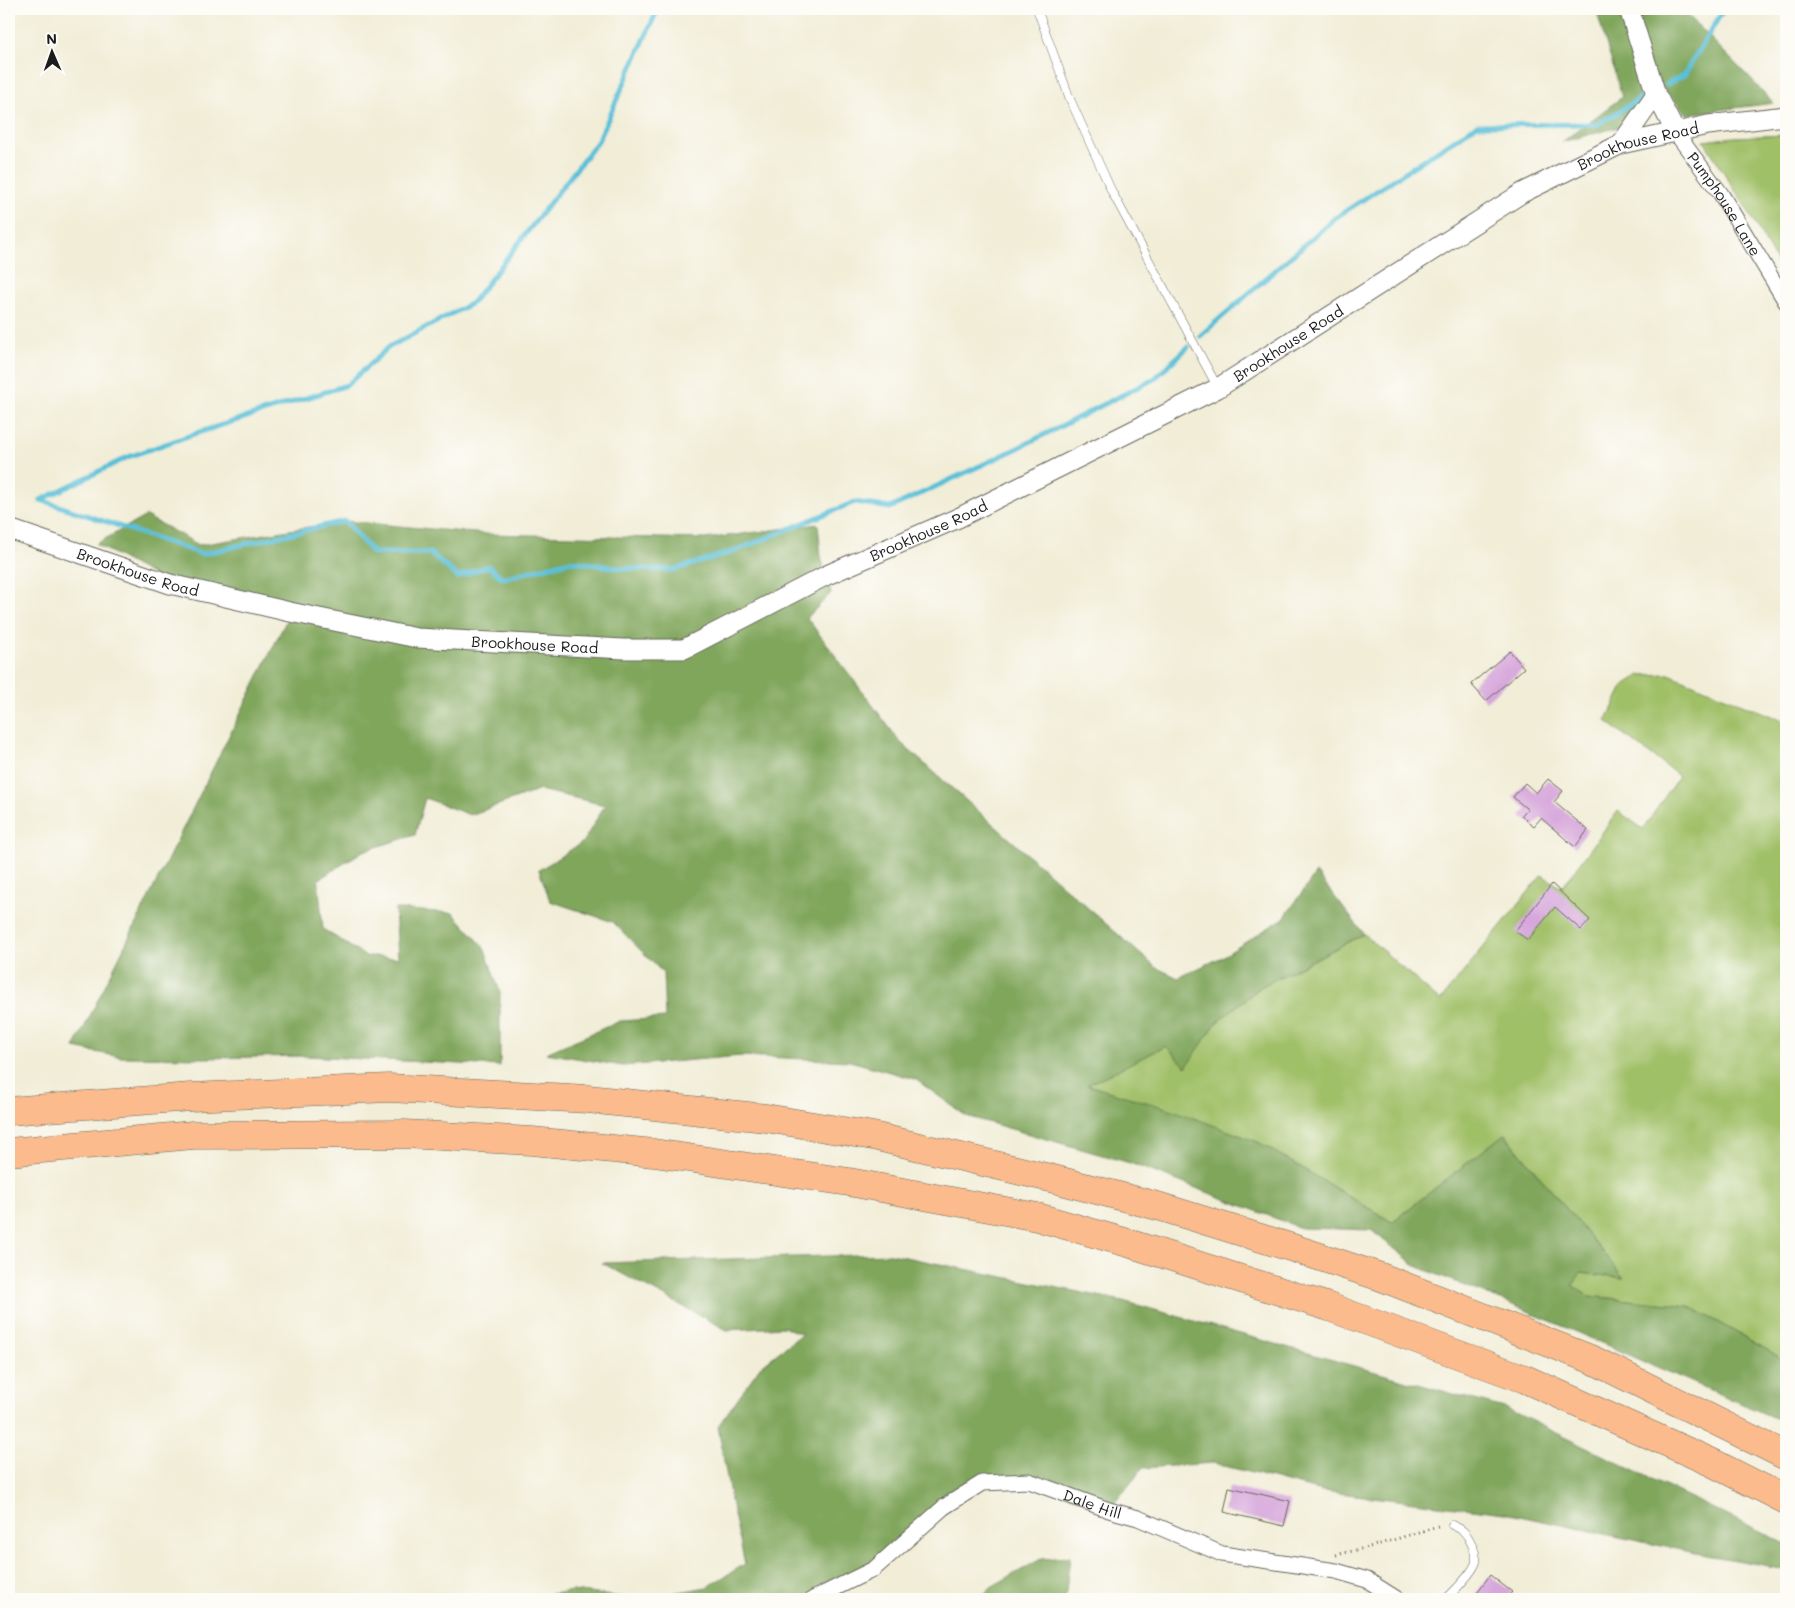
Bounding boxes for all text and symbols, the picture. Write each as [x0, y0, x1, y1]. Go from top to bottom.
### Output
north arrow [28, 28, 78, 78]
text: N [46, 29, 57, 48]
street label: Brookhouse Road [1574, 117, 1700, 174]
street label: Pumphouse Lane [1683, 148, 1766, 260]
street label: Brookhouse Road [1229, 300, 1347, 386]
street label: Brookhouse Road [866, 495, 991, 565]
street label: Brookhouse Road [74, 543, 201, 600]
street label: Brookhouse Road [471, 631, 599, 658]
street label: Dale Hill [1061, 1484, 1124, 1523]

